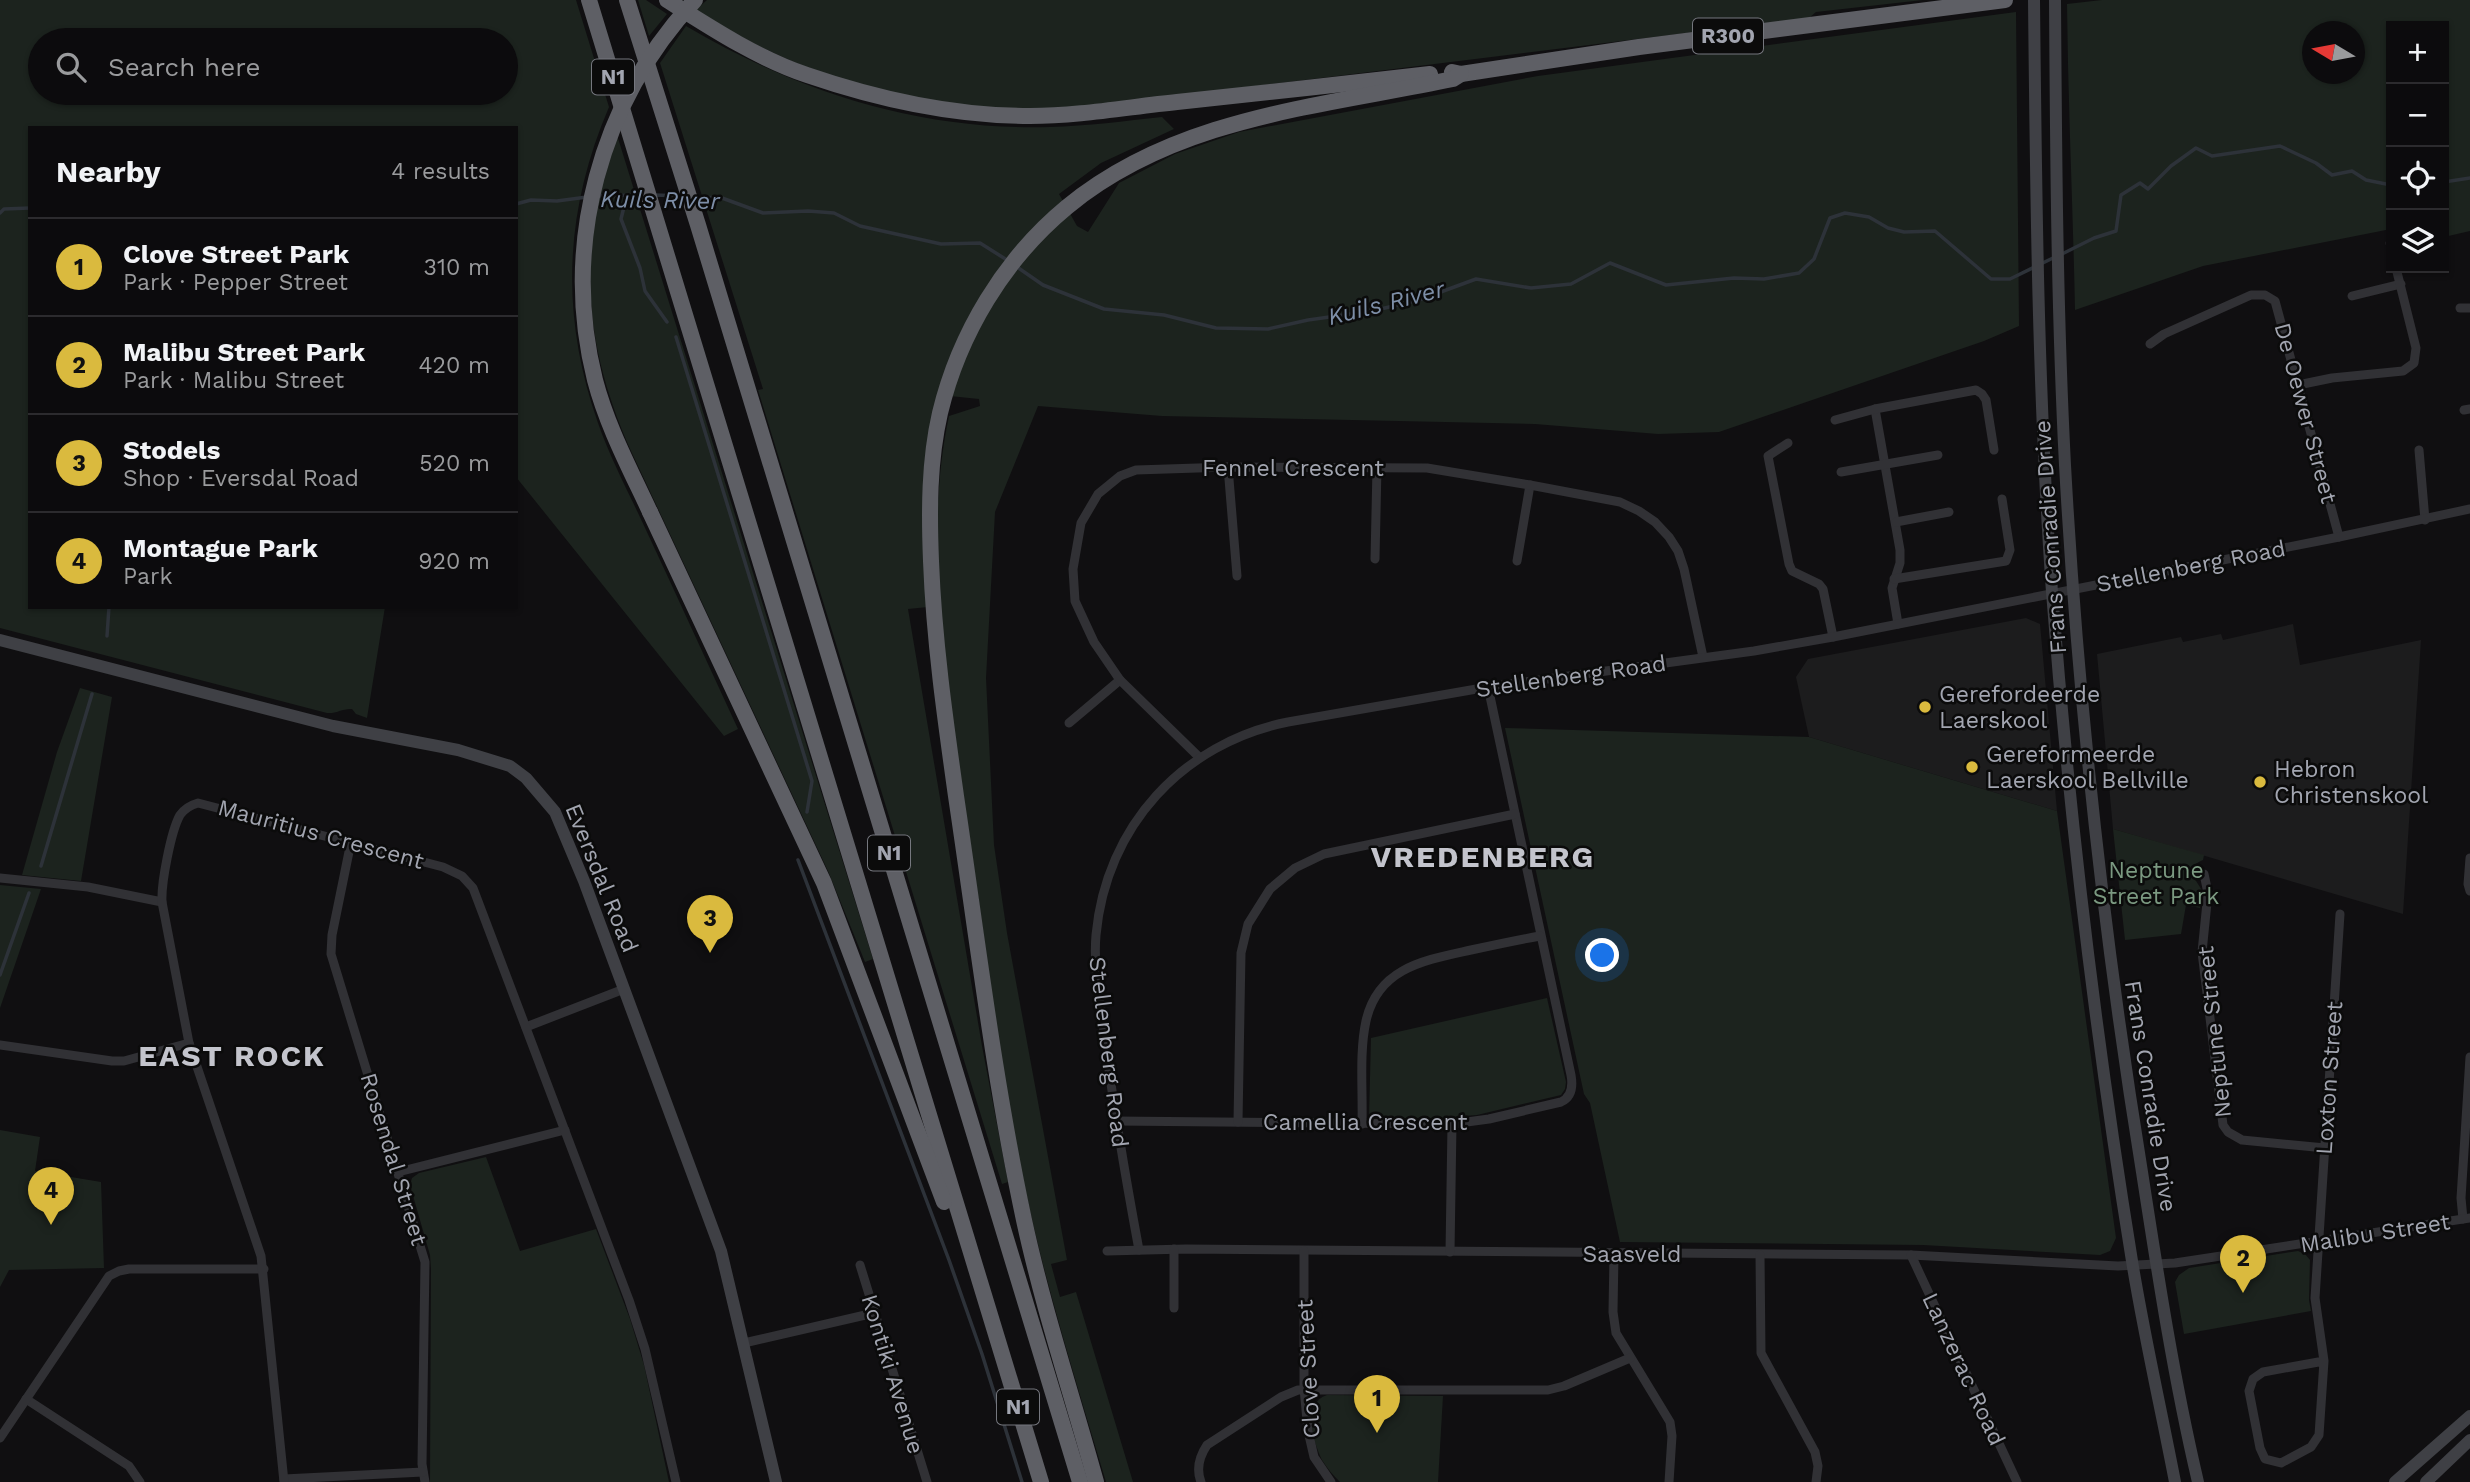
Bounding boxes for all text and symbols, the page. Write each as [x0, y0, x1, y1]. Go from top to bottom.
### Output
road number: R300 [1693, 19, 1763, 54]
north arrow [2302, 21, 2365, 84]
map controls [2386, 21, 2449, 273]
button: + [2386, 21, 2449, 84]
search box [28, 28, 518, 105]
icon: search [52, 48, 90, 86]
text: Search here [108, 52, 260, 82]
road number: N1 [592, 60, 634, 94]
button: − [2386, 84, 2449, 147]
button: locate [2386, 147, 2449, 210]
text: Nearby [56, 154, 161, 189]
text: 4 results [391, 158, 490, 185]
water label: Kuils River [600, 185, 722, 215]
button: layers [2386, 210, 2449, 273]
text: Clove Street Park [123, 239, 349, 269]
text: 1 [74, 254, 84, 281]
text: 310 m [424, 254, 490, 281]
text: Park · Pepper Street [123, 269, 348, 296]
water label: Kuils River [1325, 275, 1449, 331]
street label: De Oewer Street [2268, 320, 2343, 507]
text: Malibu Street Park [123, 337, 365, 367]
text: 2 [72, 352, 86, 379]
text: 420 m [418, 352, 490, 379]
text: Park · Malibu Street [123, 367, 344, 394]
street label: Frans Conradie Drive [2029, 419, 2072, 655]
text: Stodels [123, 435, 220, 465]
text: 3 [72, 450, 86, 477]
text: 520 m [419, 450, 490, 477]
street label: Fennel Crescent [1202, 455, 1384, 482]
text: Shop · Eversdal Road [123, 465, 359, 492]
text: Montague Park [123, 533, 318, 563]
street label: Stellenberg Road [2094, 535, 2288, 598]
text: 4 [72, 548, 86, 575]
text: 920 m [418, 548, 490, 575]
text: Park [123, 563, 172, 590]
street label: Stellenberg Road [1474, 650, 1668, 703]
place label: Gerefordeerde Laerskool [1939, 681, 2100, 734]
marker: Gerefordeerde Laerskool [1917, 699, 1933, 715]
place label: Gereformeerde Laerskool Bellville [1986, 741, 2189, 794]
place label: Hebron Christenskool [2274, 756, 2428, 809]
marker: Gereformeerde Laerskool Bellville [1964, 759, 1980, 775]
marker: Hebron Christenskool [2252, 774, 2268, 790]
street label: Mauritius Crescent [215, 794, 427, 875]
street label: Eversdal Road [559, 800, 644, 956]
road number: N1 [868, 836, 910, 870]
district label: VREDENBERG [1371, 839, 1595, 874]
park label: Neptune Street Park [2093, 857, 2219, 910]
pin: 3 [687, 895, 733, 953]
your location [1585, 938, 1619, 972]
street label: Neptune Street [2192, 944, 2237, 1119]
street label: Stellenberg Road [1083, 955, 1134, 1149]
street label: Frans Conradie Drive [2119, 978, 2182, 1214]
street label: Loxton Street [2311, 1000, 2348, 1156]
district label: EAST ROCK [138, 1038, 326, 1073]
street label: Rosendal Street [354, 1070, 433, 1249]
street label: Camellia Crescent [1263, 1109, 1468, 1136]
pin: 4 [28, 1167, 74, 1225]
street label: Malibu Street [2298, 1208, 2452, 1259]
pin: 2 [2220, 1235, 2266, 1293]
street label: Saasveld [1582, 1241, 1682, 1268]
street label: Lanzerac Road [1916, 1289, 2011, 1450]
street label: Kontiki Avenue [855, 1291, 930, 1457]
street label: Clove Street [1291, 1299, 1326, 1439]
pin: 1 [1354, 1375, 1400, 1433]
road number: N1 [997, 1390, 1039, 1424]

